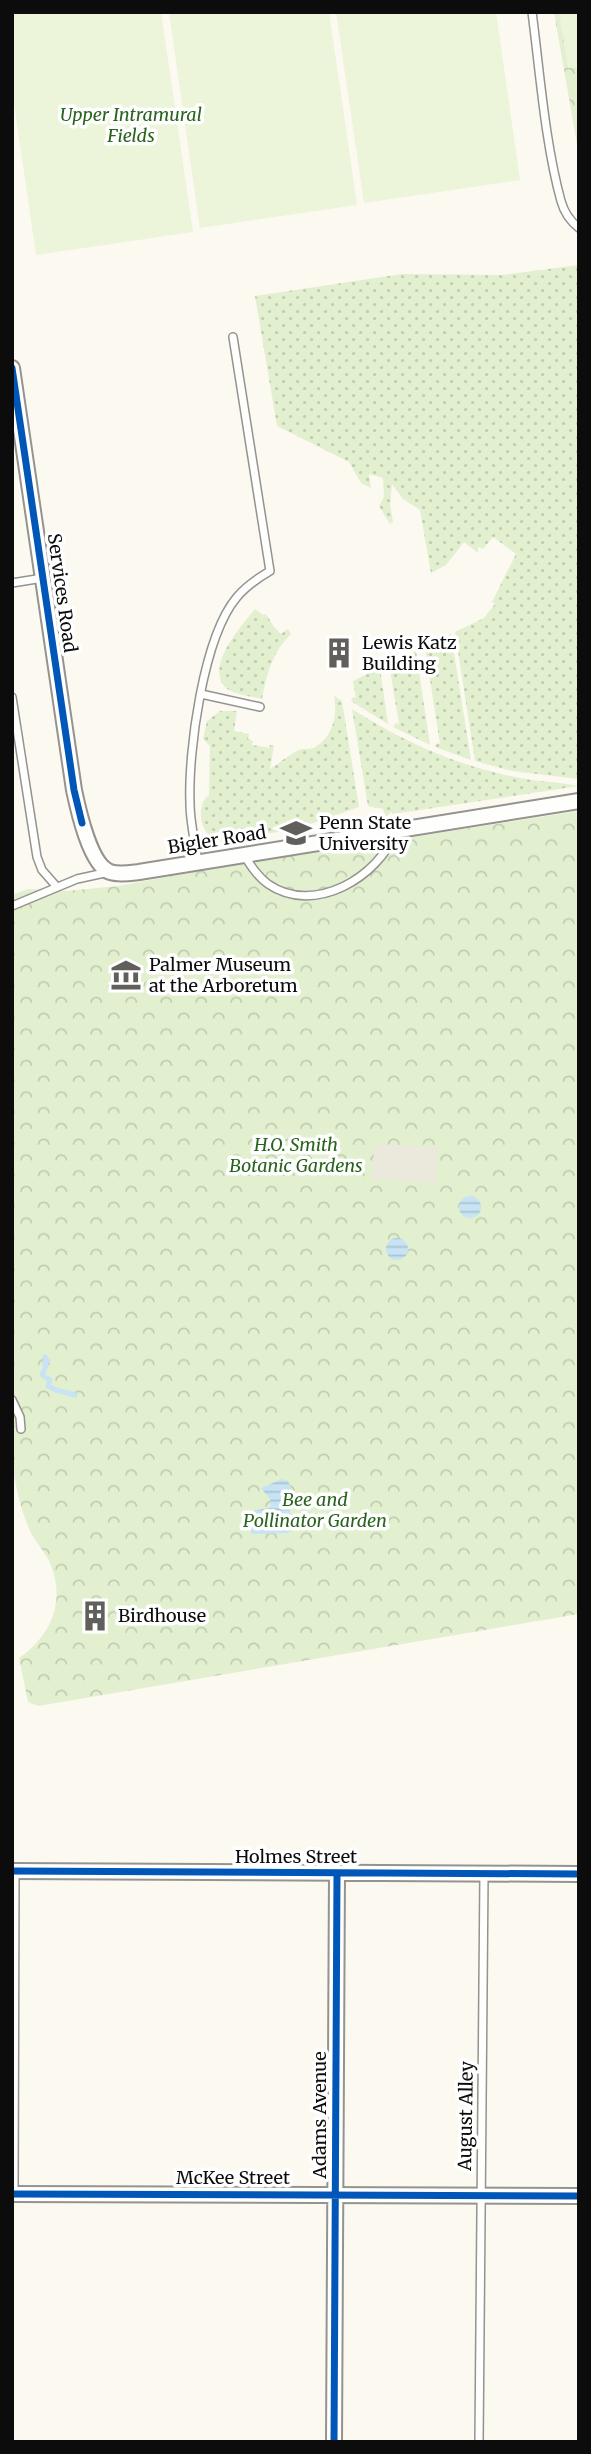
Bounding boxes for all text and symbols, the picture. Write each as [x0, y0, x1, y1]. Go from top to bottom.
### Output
park label: Upper Intramural Fields [60, 103, 202, 147]
street label: Services Road [43, 532, 82, 654]
place label: Lewis Katz Building [362, 631, 457, 675]
building icon: Lewis Katz Building [322, 636, 356, 670]
place label: Penn State University [319, 811, 411, 855]
school or university icon: Penn State University [279, 816, 313, 850]
street label: Bigler Road [166, 820, 268, 859]
place label: Palmer Museum at the Arboretum [149, 953, 298, 997]
museum icon: Palmer Museum at the Arboretum [109, 958, 143, 992]
park label: H.O. Smith Botanic Gardens [229, 1133, 363, 1177]
park label: Bee and Pollinator Garden [243, 1488, 387, 1532]
building icon: Birdhouse [78, 1599, 112, 1633]
place label: Birdhouse [118, 1604, 206, 1627]
street label: Holmes Street [235, 1845, 357, 1868]
street label: Adams Avenue [308, 2051, 331, 2180]
street label: August Alley [453, 2060, 478, 2172]
street label: McKee Street [176, 2166, 290, 2189]

